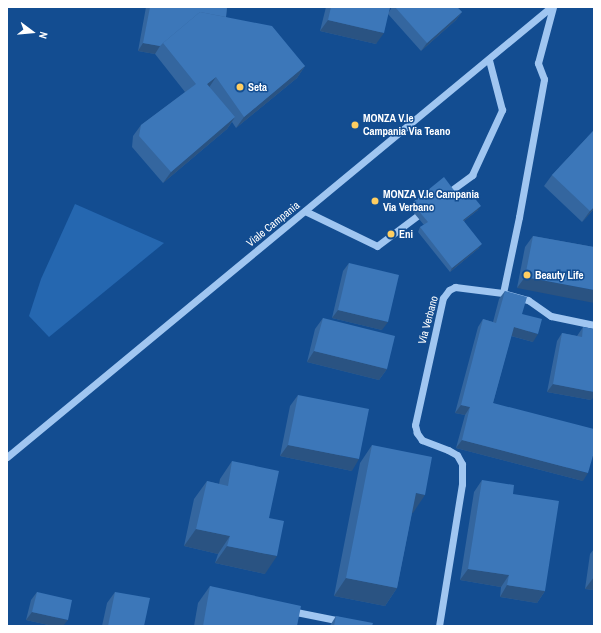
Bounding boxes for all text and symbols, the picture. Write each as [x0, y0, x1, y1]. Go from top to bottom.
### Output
north arrow [12, 12, 52, 52]
text: N [36, 30, 51, 40]
place label: Seta [248, 80, 267, 94]
marker: Seta [235, 82, 245, 92]
place label: MONZA V.le Campania Via Teano [363, 112, 450, 138]
marker: MONZA V.le Campania Via Teano [350, 120, 360, 130]
place label: MONZA V.le Campania Via Verbano [383, 188, 479, 214]
marker: MONZA V.le Campania Via Verbano [370, 196, 380, 206]
street label: Viale Campania [244, 199, 302, 249]
place label: Eni [399, 227, 413, 241]
marker: Eni [386, 229, 396, 239]
place label: Beauty Life [535, 268, 584, 282]
marker: Beauty Life [522, 270, 532, 280]
street label: Via Verbano [415, 294, 441, 346]

